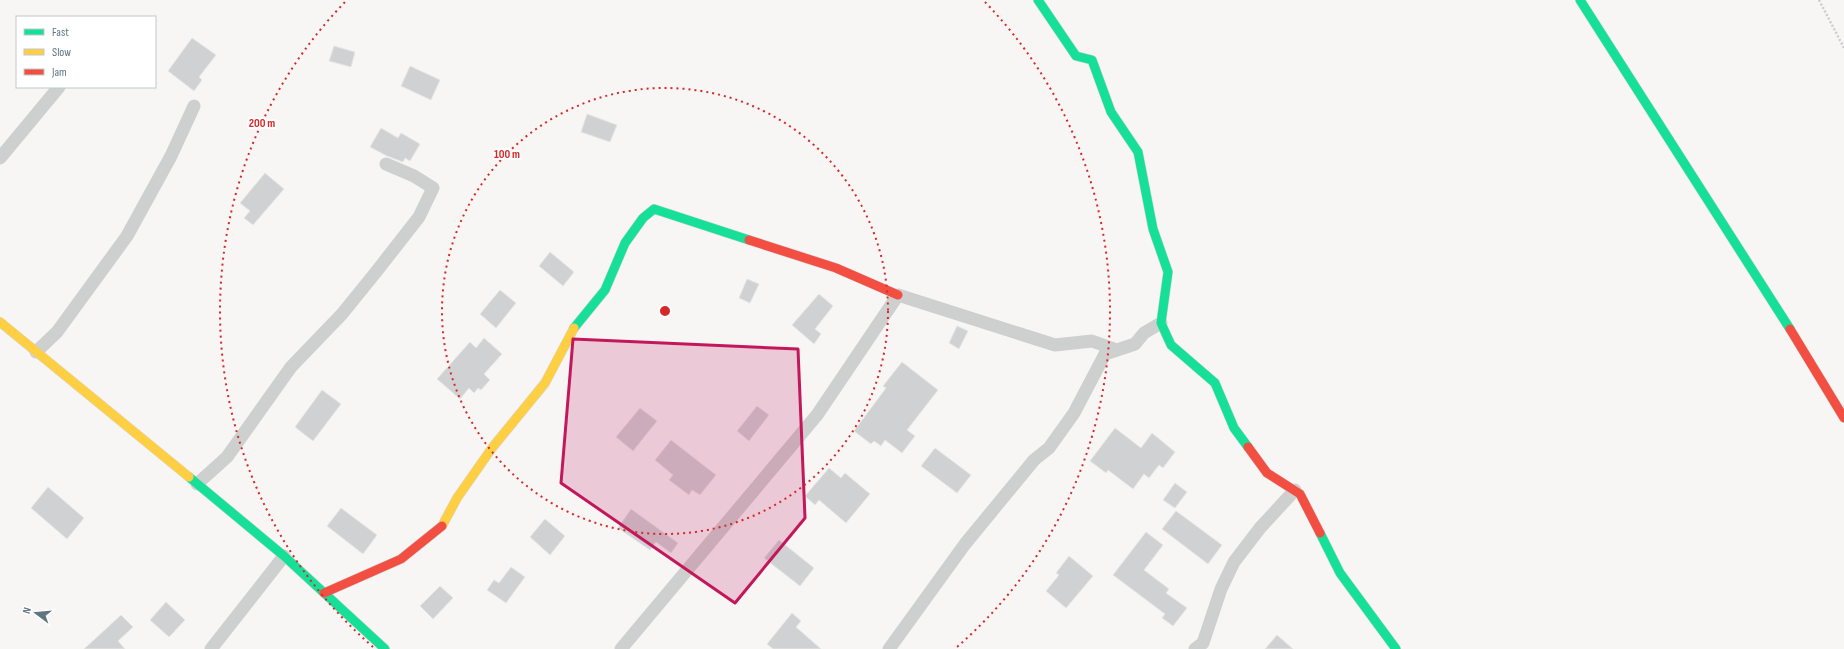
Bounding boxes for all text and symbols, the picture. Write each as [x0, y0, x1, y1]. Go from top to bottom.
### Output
legend [16, 16, 156, 88]
text: Fast [52, 25, 69, 40]
text: Slow [52, 45, 71, 60]
text: Jam [51, 65, 67, 80]
text: 200 m [249, 116, 275, 131]
text: 100 m [494, 147, 520, 162]
centre of rings [658, 304, 672, 318]
north arrow [16, 593, 56, 633]
text: N [20, 606, 34, 615]

